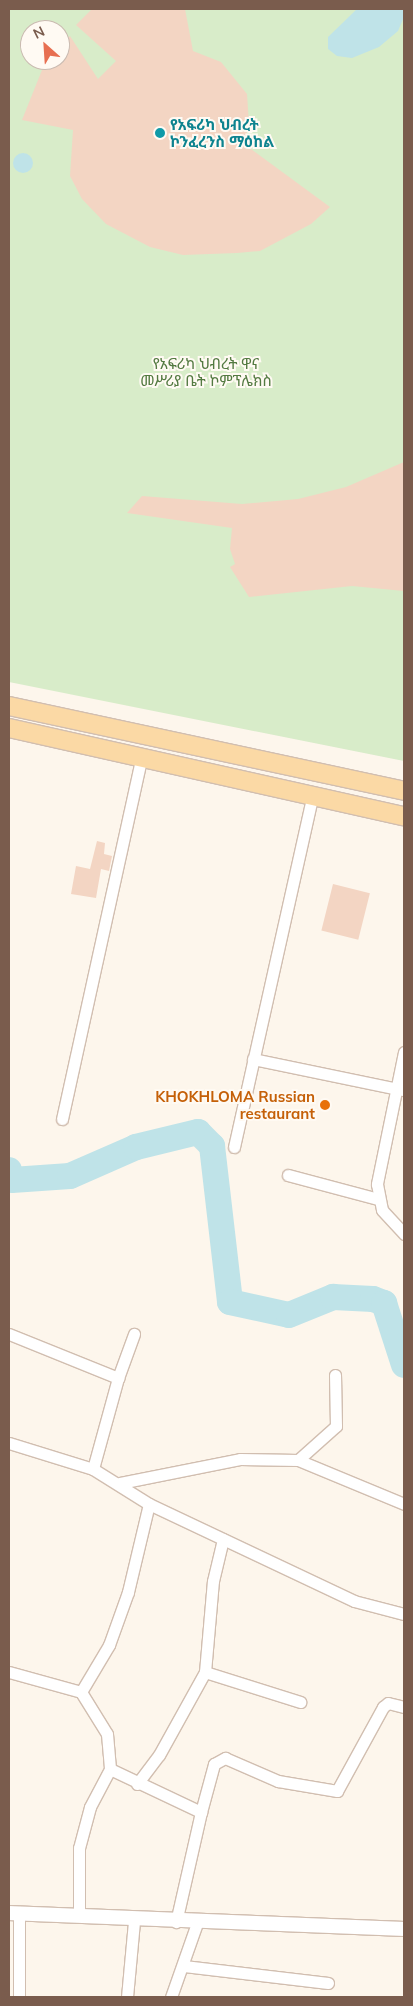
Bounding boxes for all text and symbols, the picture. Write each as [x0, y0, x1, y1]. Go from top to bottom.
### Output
north arrow [20, 20, 70, 70]
text: N [30, 22, 48, 43]
place label: የአፍሪካ ህብረት ኮንፈረንስ ማዕከል [170, 115, 274, 150]
marker: የአፍሪካ ህብረት ኮንፈረንስ ማዕከል [154, 127, 166, 139]
park label: የአፍሪካ ህብረት ዋና መሥሪያ ቤት ኮምፕሌክስ [140, 354, 272, 389]
place label: KHOKHLOMA Russian restaurant [155, 1087, 315, 1122]
marker: KHOKHLOMA Russian restaurant [319, 1099, 331, 1111]

